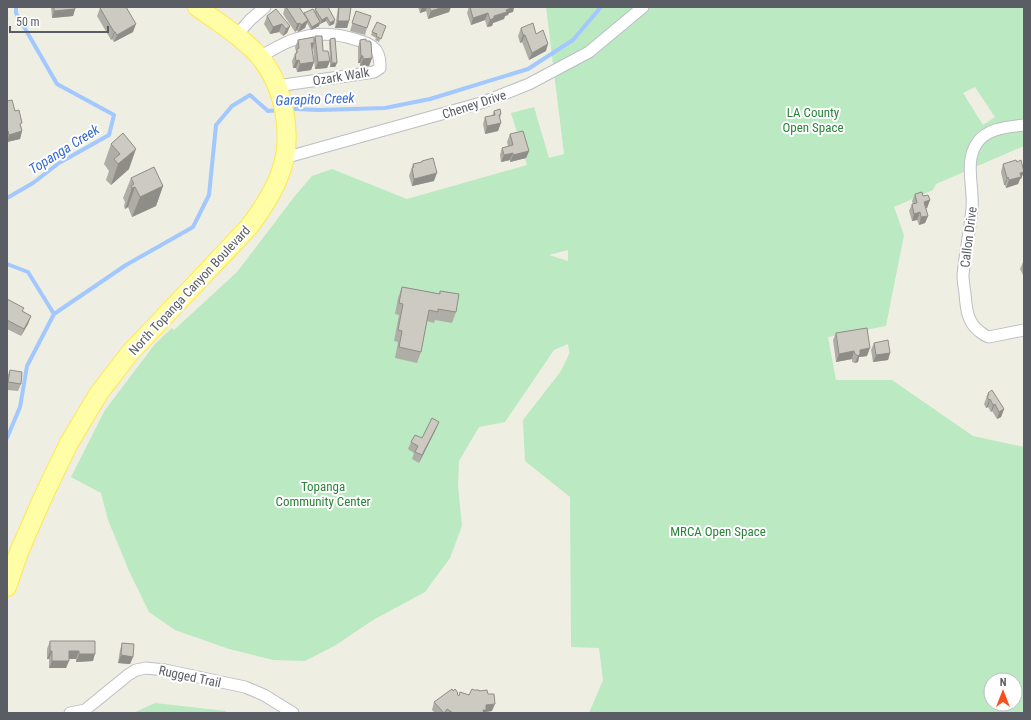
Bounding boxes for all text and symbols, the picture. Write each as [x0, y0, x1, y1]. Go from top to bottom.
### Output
scale bar [10, 8, 108, 34]
text: 50 m [16, 15, 40, 29]
street label: Ozark Walk [312, 65, 371, 88]
street label: Cheney Drive [440, 87, 508, 122]
water label: Garapito Creek [275, 90, 356, 108]
park label: LA County Open Space [782, 105, 844, 135]
water label: Topanga Creek [26, 121, 103, 177]
street label: Callon Drive [957, 206, 980, 268]
street label: North Topanga Canyon Boulevard [126, 223, 253, 358]
park label: Topanga Community Center [276, 479, 371, 509]
park label: MRCA Open Space [670, 524, 766, 539]
street label: Rugged Trail [157, 663, 223, 690]
north arrow [983, 672, 1023, 712]
text: N [1000, 676, 1007, 689]

